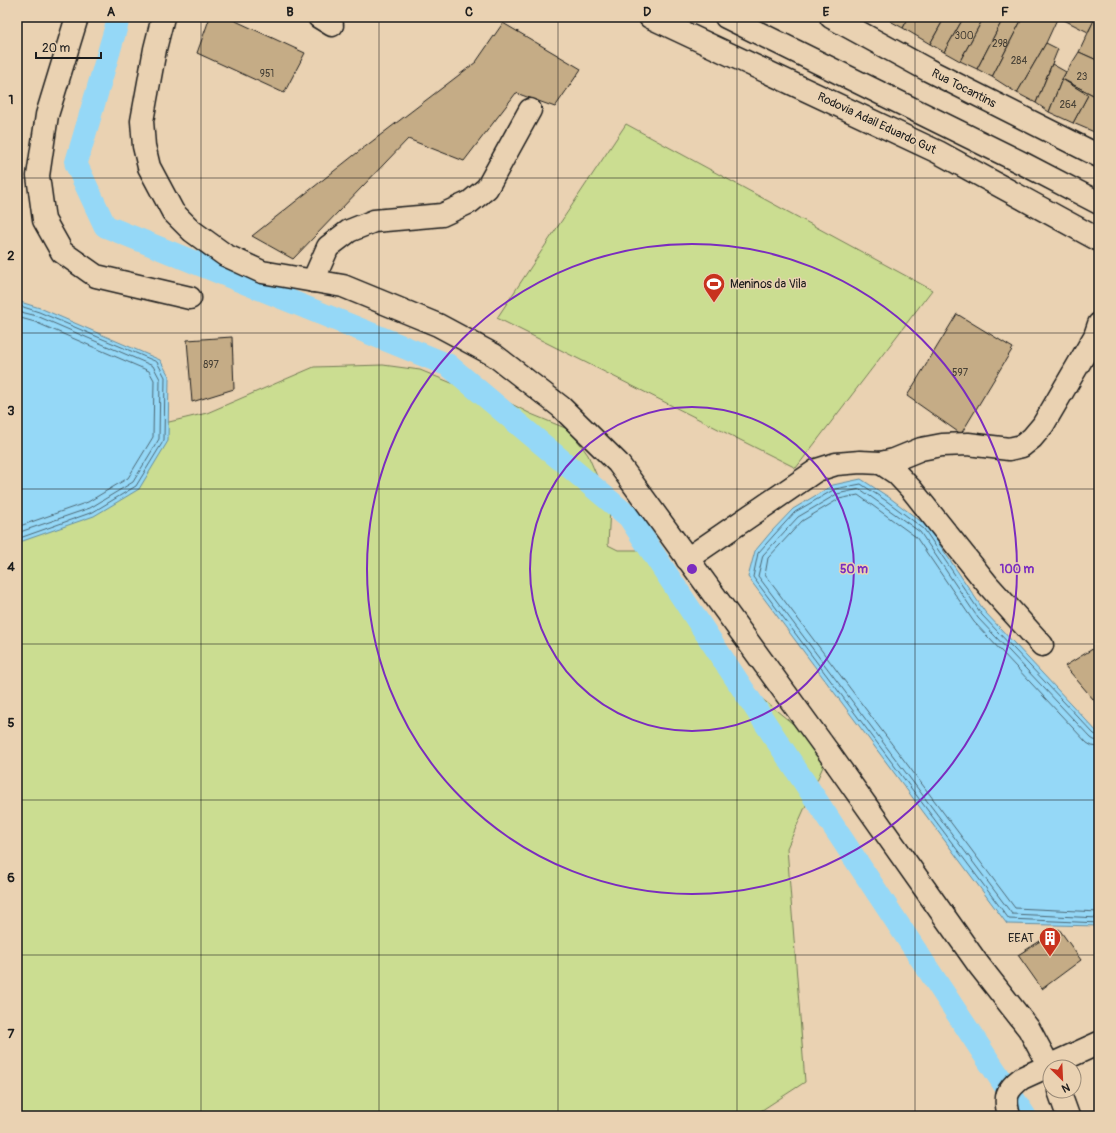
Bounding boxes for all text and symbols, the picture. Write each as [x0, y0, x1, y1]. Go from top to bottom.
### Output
text: A [107, 4, 116, 20]
text: B [286, 4, 294, 20]
text: C [465, 4, 473, 20]
text: D [643, 4, 651, 20]
text: E [823, 4, 830, 20]
text: F [1001, 4, 1009, 20]
house number: 300 [954, 30, 974, 42]
scale bar [36, 34, 101, 60]
house number: 298 [992, 38, 1008, 50]
text: 20 m [42, 41, 71, 56]
house number: 284 [1011, 55, 1027, 67]
street label: Rua Tocantins [929, 66, 999, 111]
house number: 951 [260, 68, 274, 80]
house number: 23 [1077, 71, 1088, 83]
street label: Rodovia Adail Eduardo Gut [815, 89, 939, 158]
text: 1 [8, 92, 14, 108]
house number: 264 [1059, 99, 1077, 111]
text: 2 [7, 248, 15, 264]
sports icon: Meninos da Vila [701, 271, 727, 304]
place label: Meninos da Vila [730, 277, 807, 292]
house number: 897 [203, 359, 219, 371]
house number: 597 [952, 367, 969, 379]
text: 3 [7, 403, 15, 419]
text: 4 [7, 559, 15, 575]
centre of rings [685, 562, 699, 576]
text: 50 m [840, 562, 868, 577]
text: 100 m [1000, 562, 1035, 577]
text: 5 [7, 715, 15, 731]
text: 6 [7, 870, 15, 886]
building icon: EEAT [1037, 925, 1063, 958]
place label: EEAT [1008, 931, 1034, 946]
text: 7 [8, 1026, 15, 1042]
north arrow [1042, 1059, 1082, 1099]
text: N [1059, 1080, 1072, 1095]

